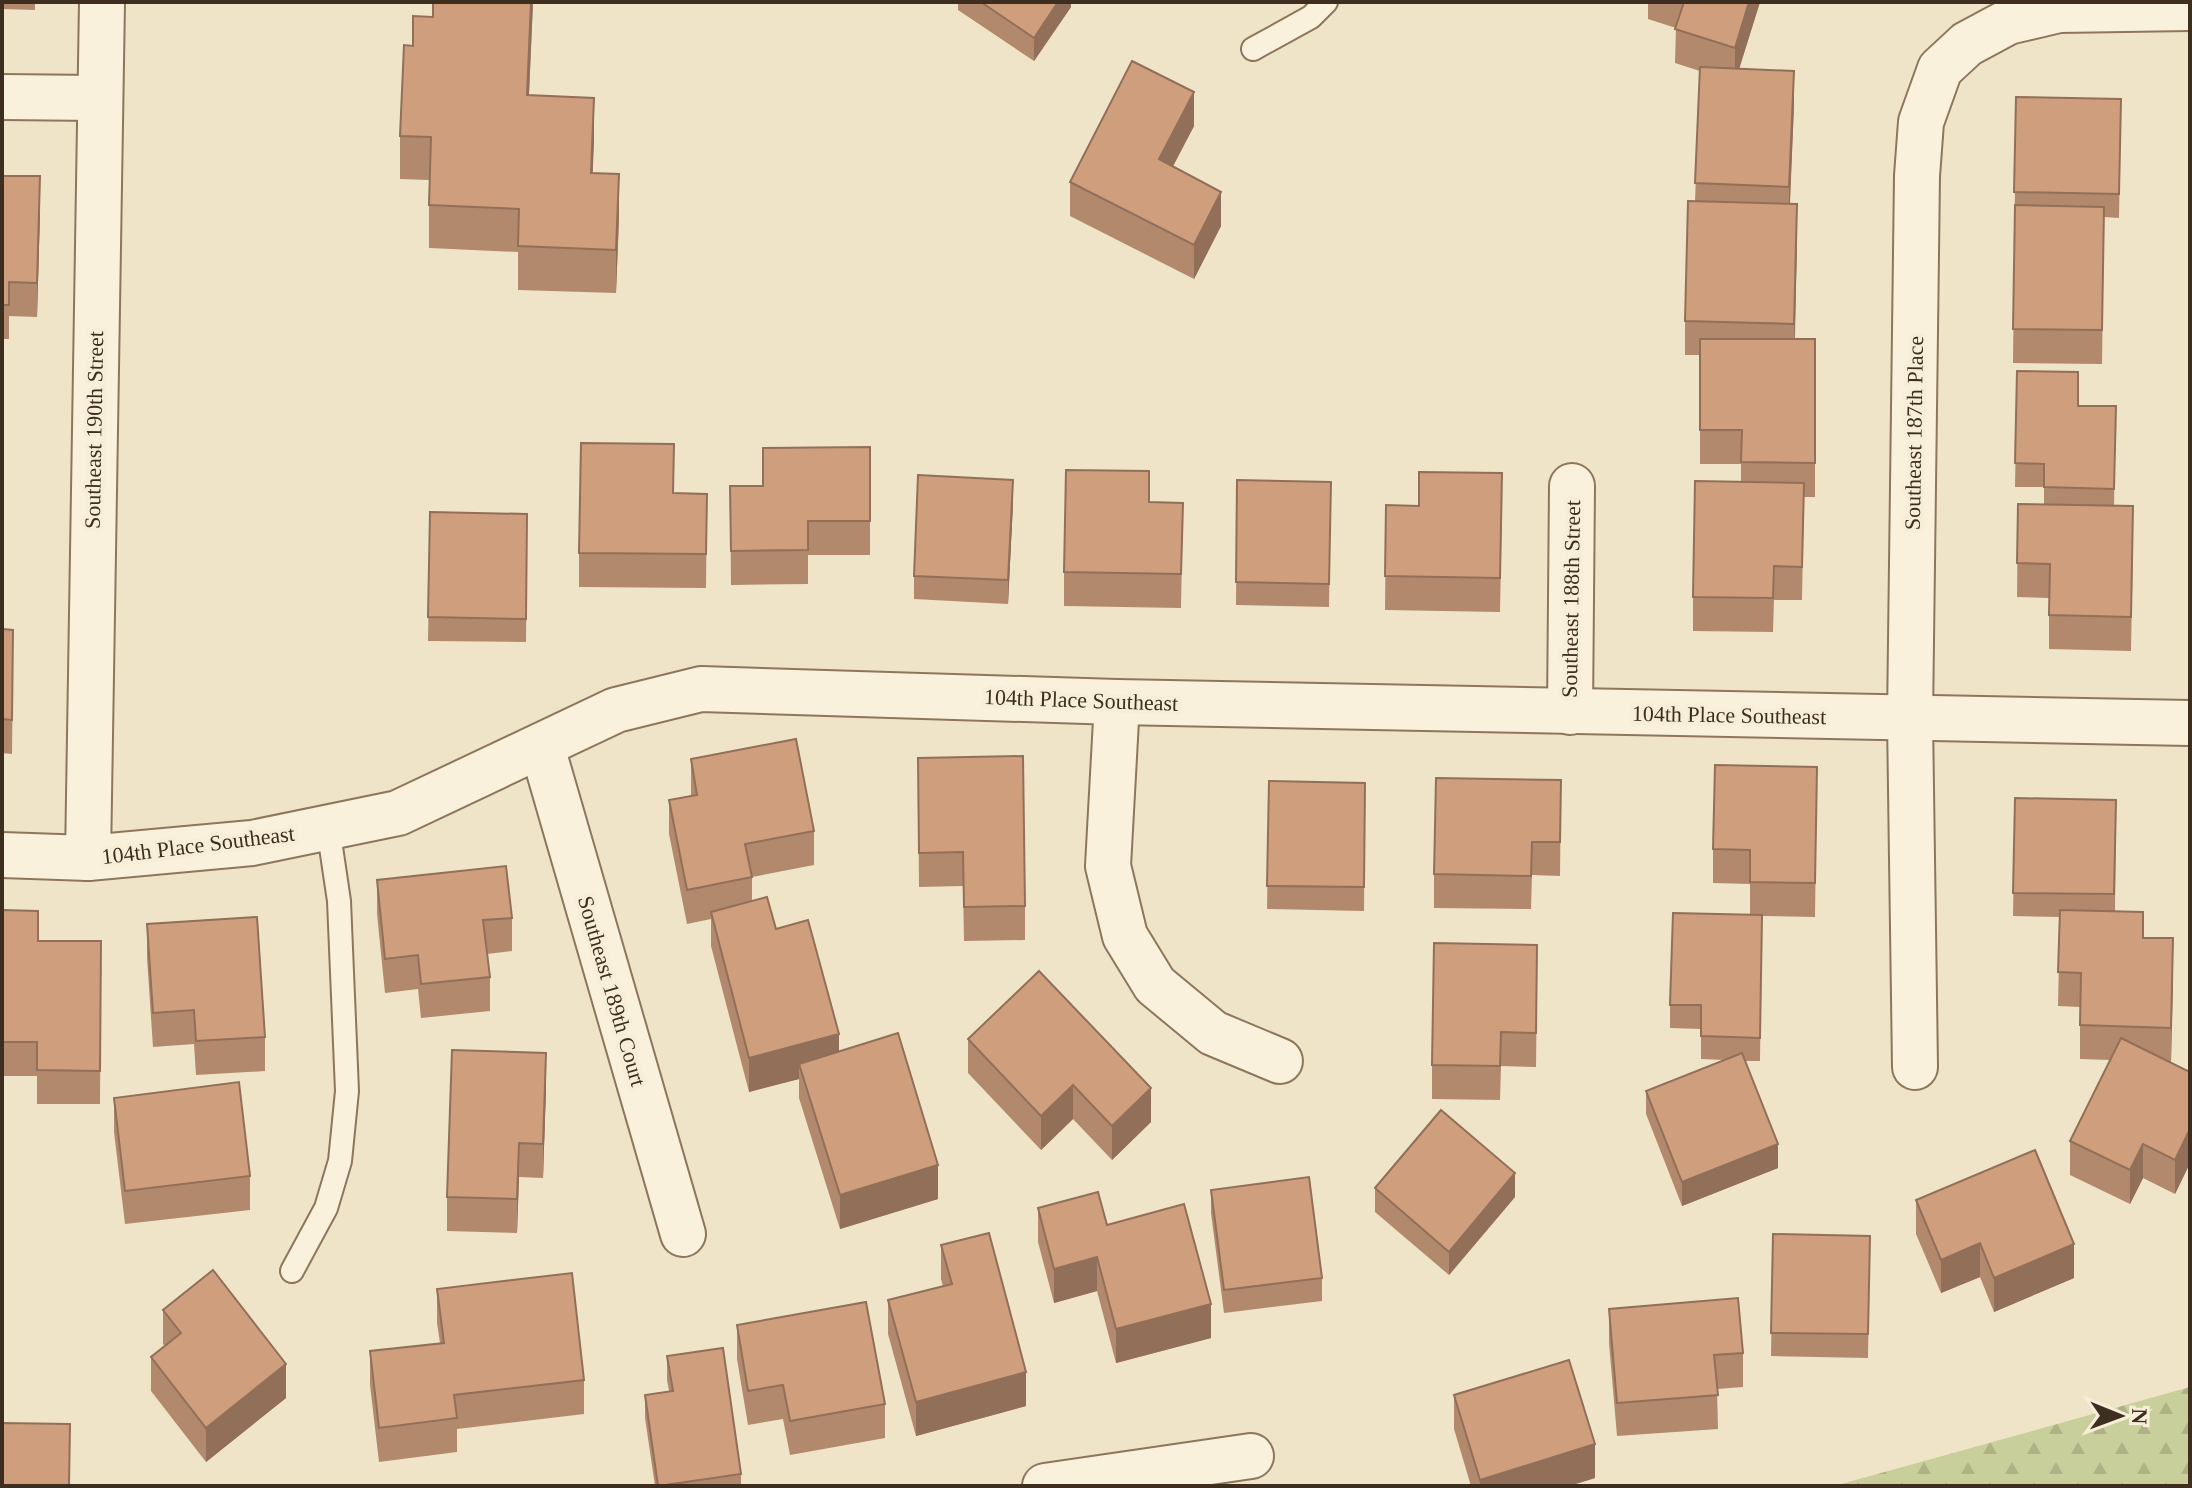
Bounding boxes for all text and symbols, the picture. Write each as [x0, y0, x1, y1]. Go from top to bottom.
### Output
street label: Southeast 190th Street [80, 331, 108, 529]
street label: Southeast 187th Place [1900, 336, 1928, 530]
street label: Southeast 188th Street [1557, 500, 1585, 698]
street label: 104th Place Southeast [983, 684, 1179, 716]
street label: 104th Place Southeast [1632, 701, 1826, 729]
street label: 104th Place Southeast [100, 821, 296, 869]
street label: Southeast 189th Court [573, 893, 651, 1089]
north arrow [2080, 1376, 2160, 1456]
text: N [2127, 1408, 2152, 1425]

